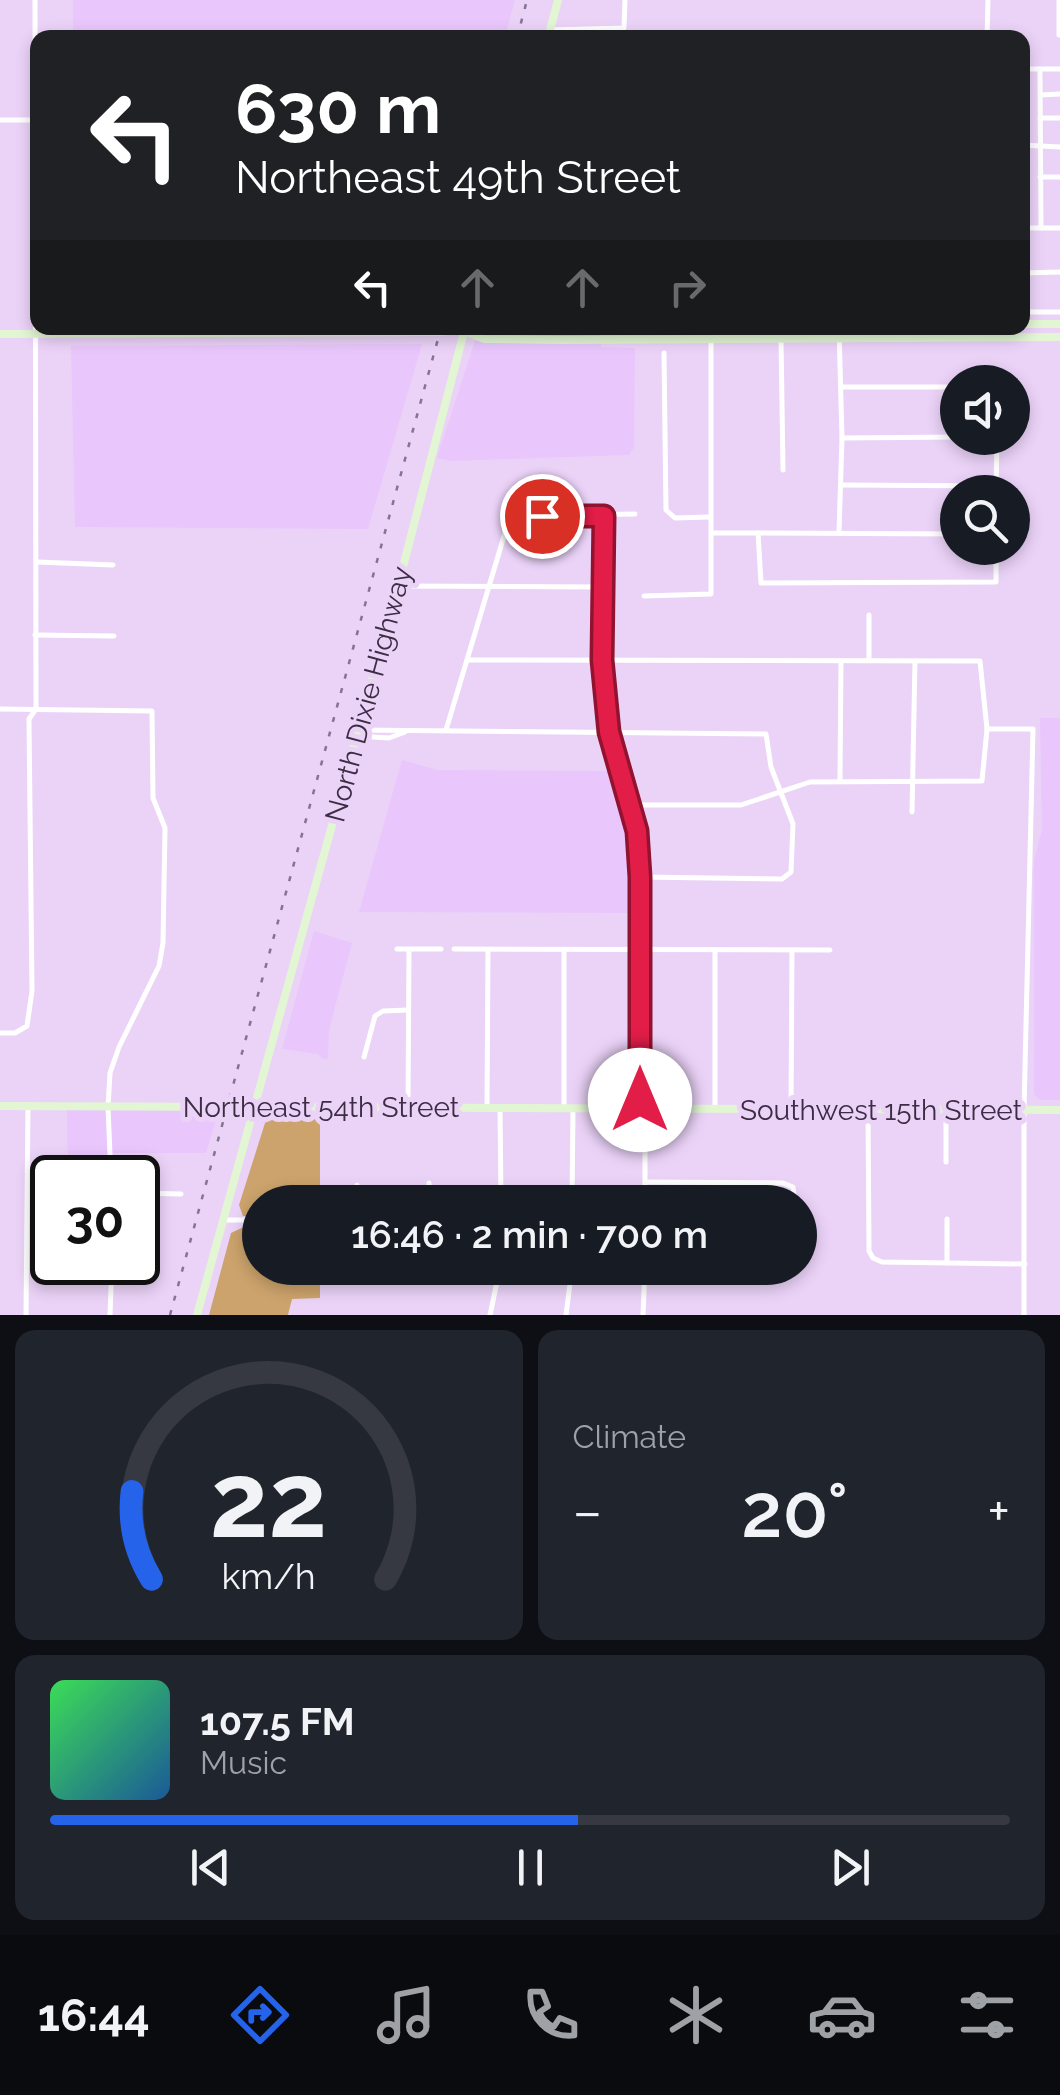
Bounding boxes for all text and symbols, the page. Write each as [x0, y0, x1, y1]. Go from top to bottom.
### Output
text: 630 m [235, 67, 441, 149]
icon: left [70, 70, 200, 200]
text: Northeast 49th Street [235, 151, 681, 204]
icon: left [345, 260, 400, 315]
icon: ahead [450, 260, 505, 315]
icon: ahead [555, 260, 610, 315]
icon: right [660, 260, 715, 315]
map controls [940, 365, 1030, 565]
button: sound [940, 365, 1030, 455]
pin [500, 474, 585, 559]
button: search [940, 475, 1030, 565]
icon: arrive [515, 489, 570, 544]
street label: North Dixie Highway [318, 563, 418, 825]
position arrow [588, 1048, 692, 1152]
street label: Northeast 54th Street [183, 1091, 460, 1124]
street label: Southwest 15th Street [740, 1094, 1023, 1127]
speed limit sign: 30 [30, 1155, 160, 1285]
text: 16:46 · 2 min · 700 m [351, 1212, 708, 1257]
text: Climate [573, 1418, 686, 1455]
text: 22 [210, 1439, 327, 1561]
text: 20° [741, 1466, 848, 1555]
text: − [573, 1479, 602, 1544]
text: + [987, 1479, 1010, 1544]
text: km/h [222, 1555, 316, 1597]
text: 107.5 FM [200, 1699, 355, 1744]
text: Music [200, 1744, 287, 1781]
icon: previous [183, 1840, 238, 1895]
icon: pause [503, 1840, 558, 1895]
icon: next [823, 1840, 878, 1895]
icon: directions [225, 1980, 295, 2050]
icon: music [371, 1980, 441, 2050]
icon: phone [516, 1980, 586, 2050]
icon: climate [661, 1980, 731, 2050]
icon: car [807, 1980, 877, 2050]
icon: filters [952, 1980, 1022, 2050]
text: 16:44 [38, 1989, 150, 2042]

